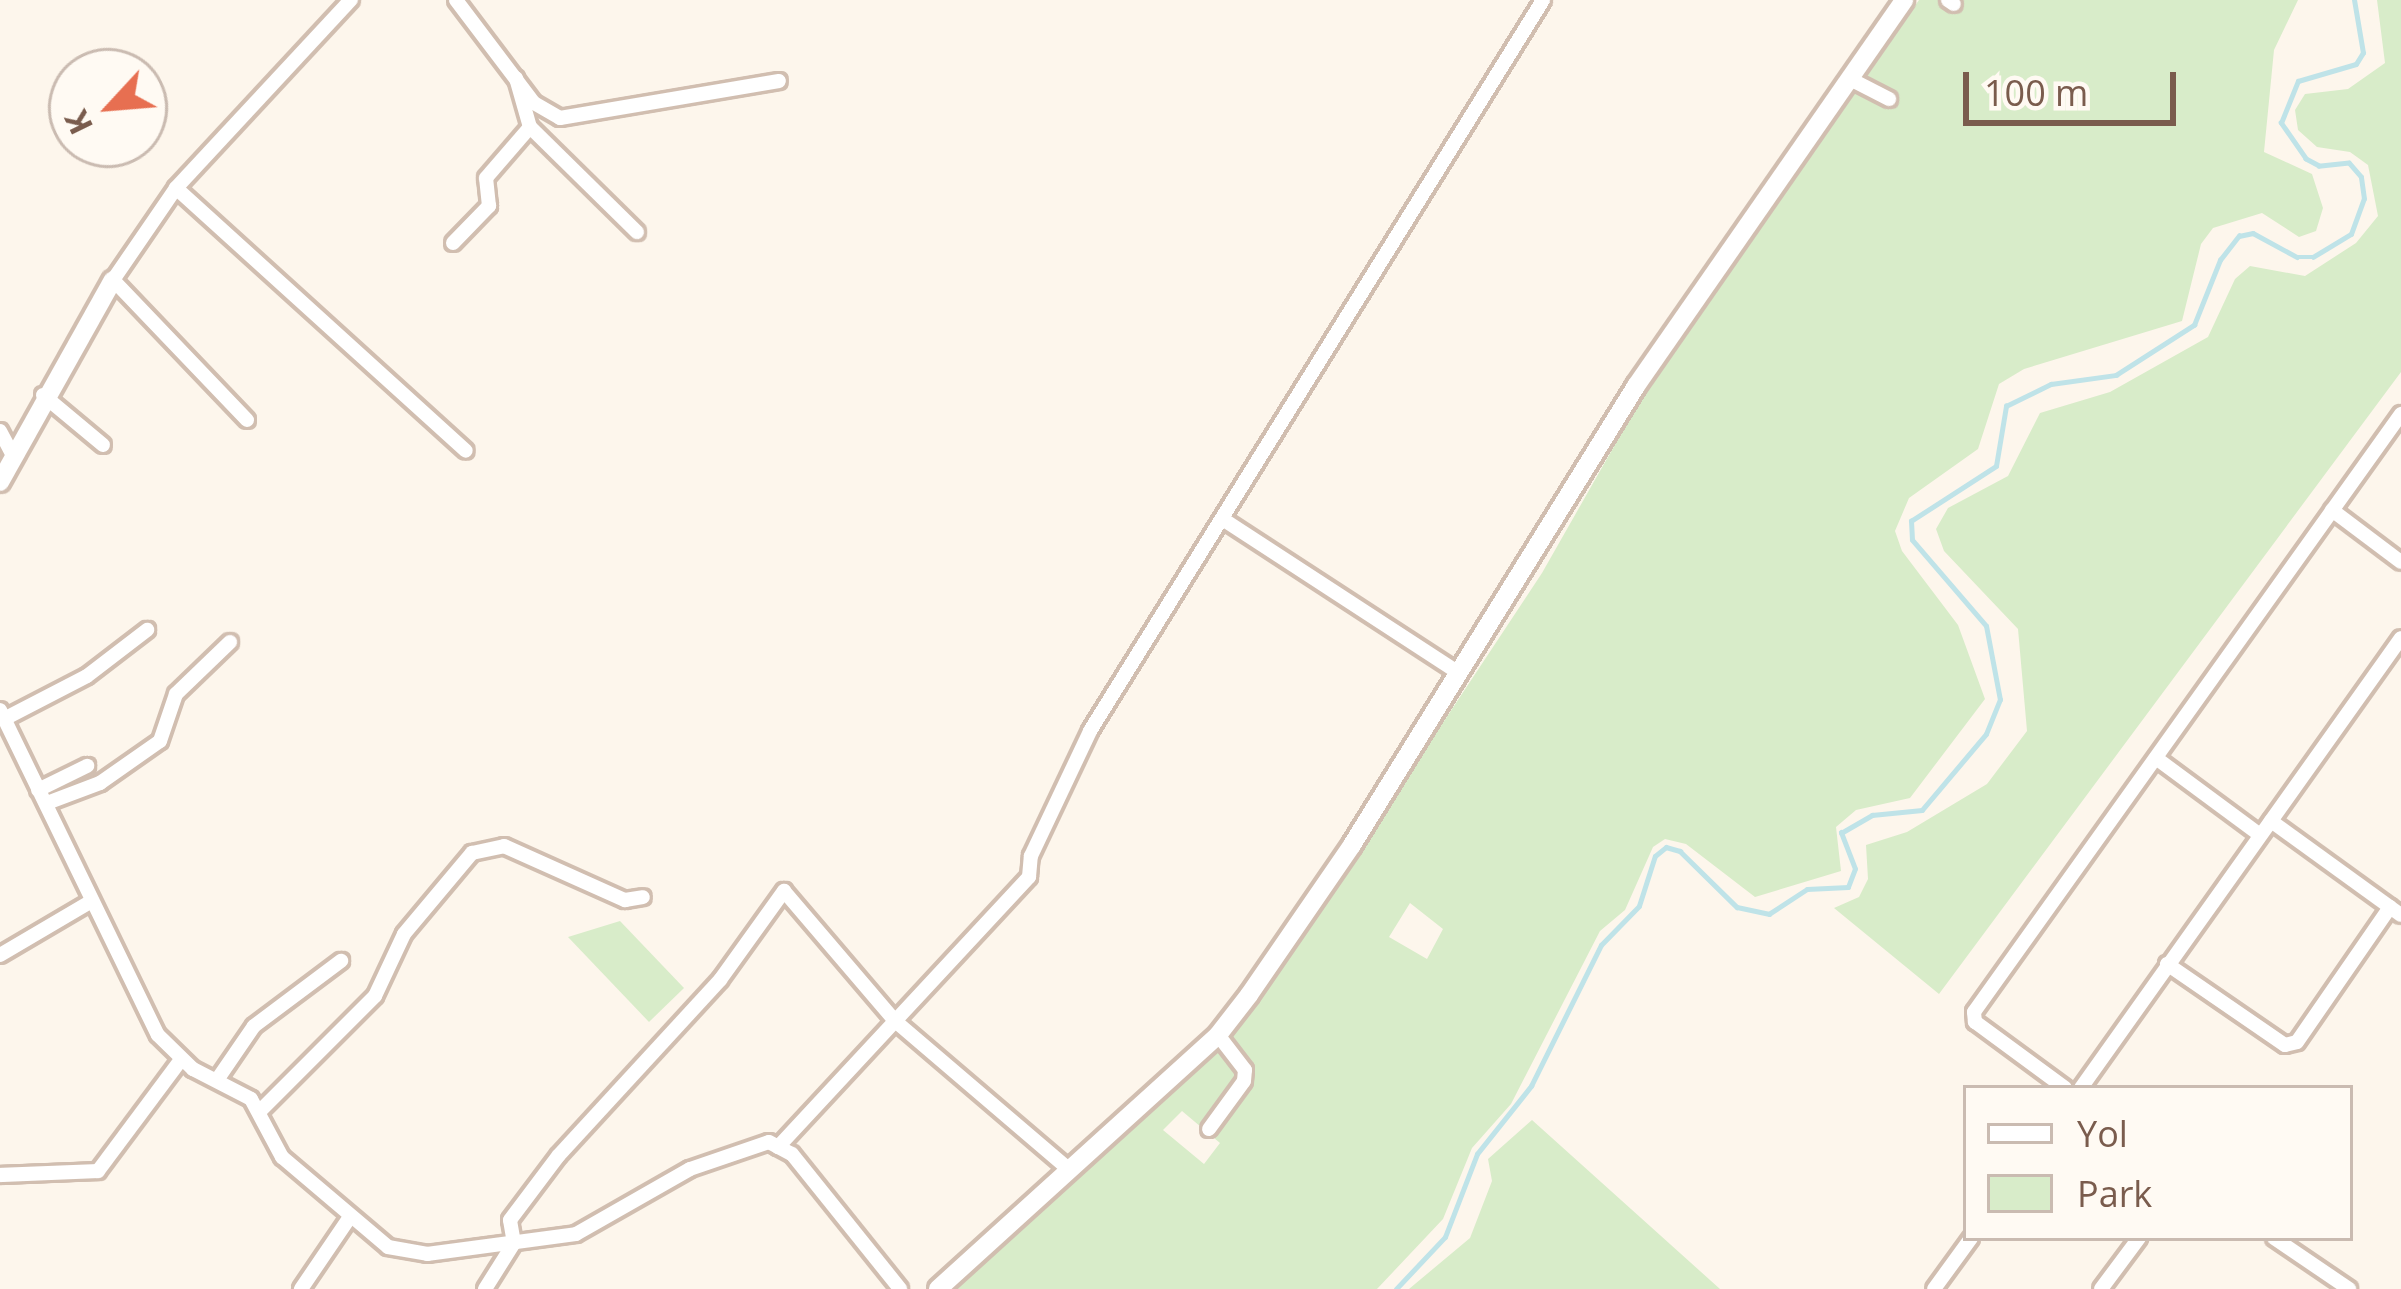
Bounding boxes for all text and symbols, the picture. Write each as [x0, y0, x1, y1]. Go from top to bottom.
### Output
north arrow [48, 48, 168, 168]
scale bar [1969, 48, 2182, 122]
text: 100 m [1984, 68, 2088, 117]
text: K [53, 103, 103, 142]
legend [1963, 1085, 2353, 1241]
text: Yol [2077, 1109, 2128, 1158]
text: Park [2077, 1169, 2152, 1218]

